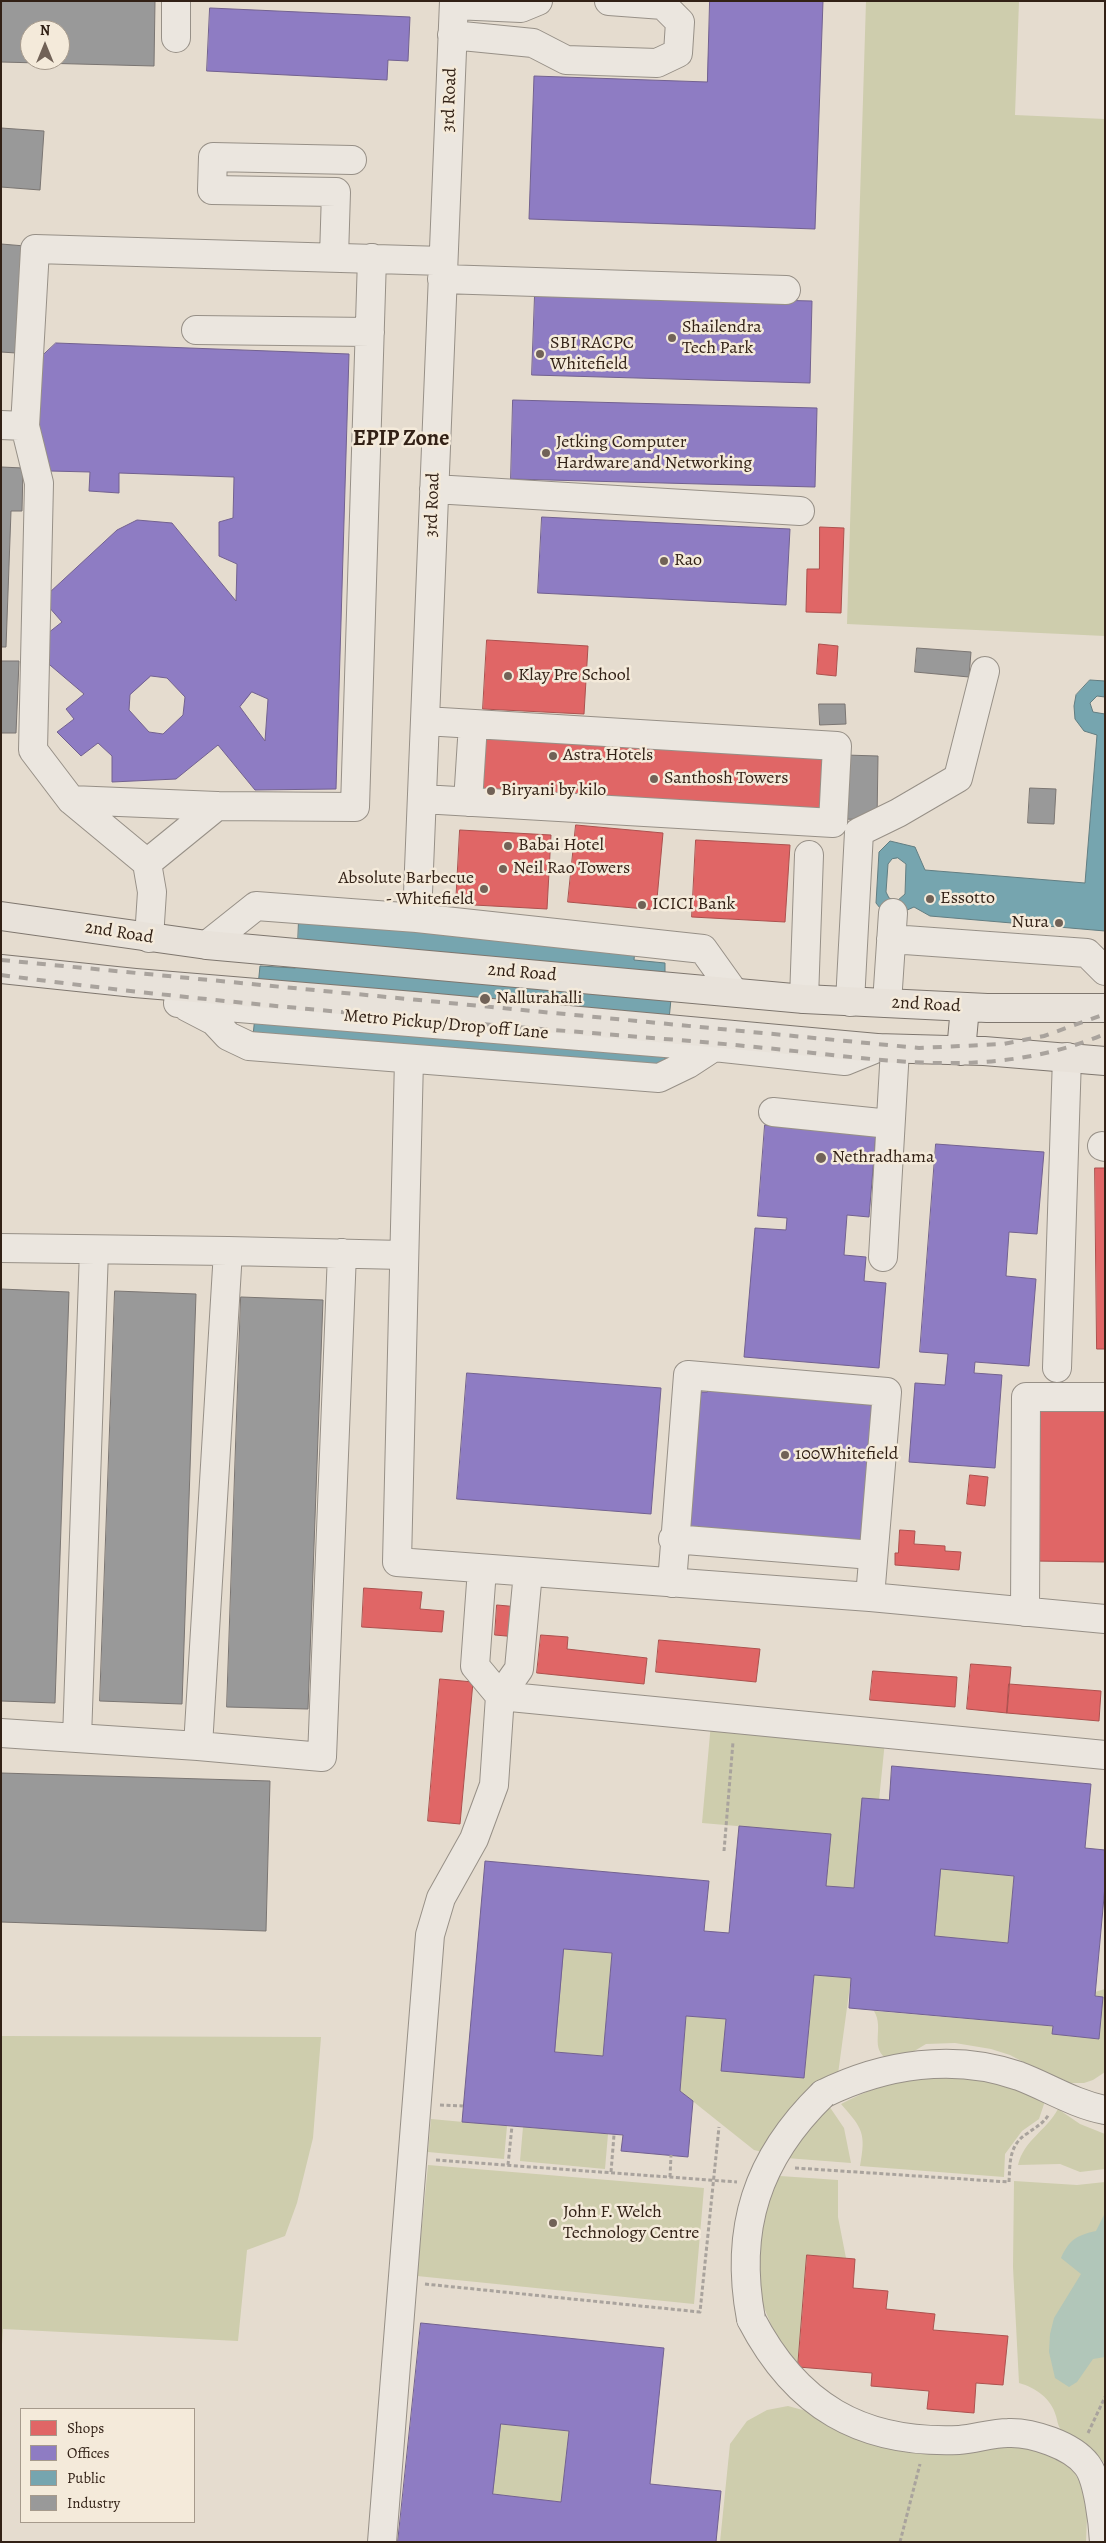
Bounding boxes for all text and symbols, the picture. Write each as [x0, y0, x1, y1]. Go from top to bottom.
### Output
north arrow [20, 20, 70, 70]
text: N [40, 21, 50, 40]
street label: 3rd Road [438, 67, 462, 133]
place label: Shailendra Tech Park [682, 317, 762, 359]
marker: Shailendra Tech Park [666, 332, 678, 344]
place label: SBI RACPC Whitefield [550, 333, 634, 376]
marker: SBI RACPC Whitefield [534, 348, 546, 360]
district label: EPIP Zone [353, 427, 449, 453]
place label: Jetking Computer Hardware and Networking [556, 432, 752, 474]
marker: Jetking Computer Hardware and Networking [540, 447, 552, 459]
street label: 3rd Road [421, 472, 445, 538]
place label: Rao [674, 550, 702, 572]
marker: Rao [658, 555, 670, 567]
place label: Klay Pre School [518, 665, 630, 687]
marker: Klay Pre School [502, 670, 514, 682]
place label: Astra Hotels [563, 745, 653, 767]
marker: Astra Hotels [547, 750, 559, 762]
place label: Santhosh Towers [664, 768, 788, 790]
marker: Santhosh Towers [648, 773, 660, 785]
place label: Biryani by kilo [501, 780, 606, 802]
marker: Biryani by kilo [485, 785, 497, 797]
place label: Babai Hotel [518, 835, 604, 857]
marker: Babai Hotel [502, 840, 514, 852]
place label: Neil Rao Towers [513, 858, 630, 880]
marker: Neil Rao Towers [497, 863, 509, 875]
place label: Absolute Barbecue - Whitefield [338, 868, 474, 911]
marker: Absolute Barbecue - Whitefield [478, 883, 490, 895]
place label: Essotto [940, 888, 995, 910]
marker: Essotto [924, 893, 936, 905]
place label: ICICI Bank [652, 894, 736, 916]
marker: ICICI Bank [636, 899, 648, 911]
place label: Nura [1011, 912, 1049, 934]
street label: 2nd Road [83, 917, 155, 949]
marker: Nura [1053, 917, 1065, 929]
street label: 2nd Road [487, 959, 557, 987]
place label: Nallurahalli [496, 988, 582, 1010]
marker: Nallurahalli [478, 992, 492, 1006]
street label: 2nd Road [891, 992, 961, 1018]
street label: Metro Pickup/Drop off Lane [343, 1005, 549, 1045]
place label: Nethradhama [832, 1147, 934, 1169]
marker: Nethradhama [814, 1151, 828, 1165]
place label: 100Whitefield [795, 1444, 898, 1466]
marker: 100Whitefield [779, 1449, 791, 1461]
place label: John F. Welch Technology Centre [563, 2202, 699, 2244]
marker: John F. Welch Technology Centre [547, 2217, 559, 2229]
legend [20, 2408, 195, 2523]
text: Shops [67, 2418, 104, 2438]
text: Offices [67, 2443, 110, 2463]
text: Public [67, 2468, 105, 2488]
text: Industry [67, 2493, 120, 2513]

